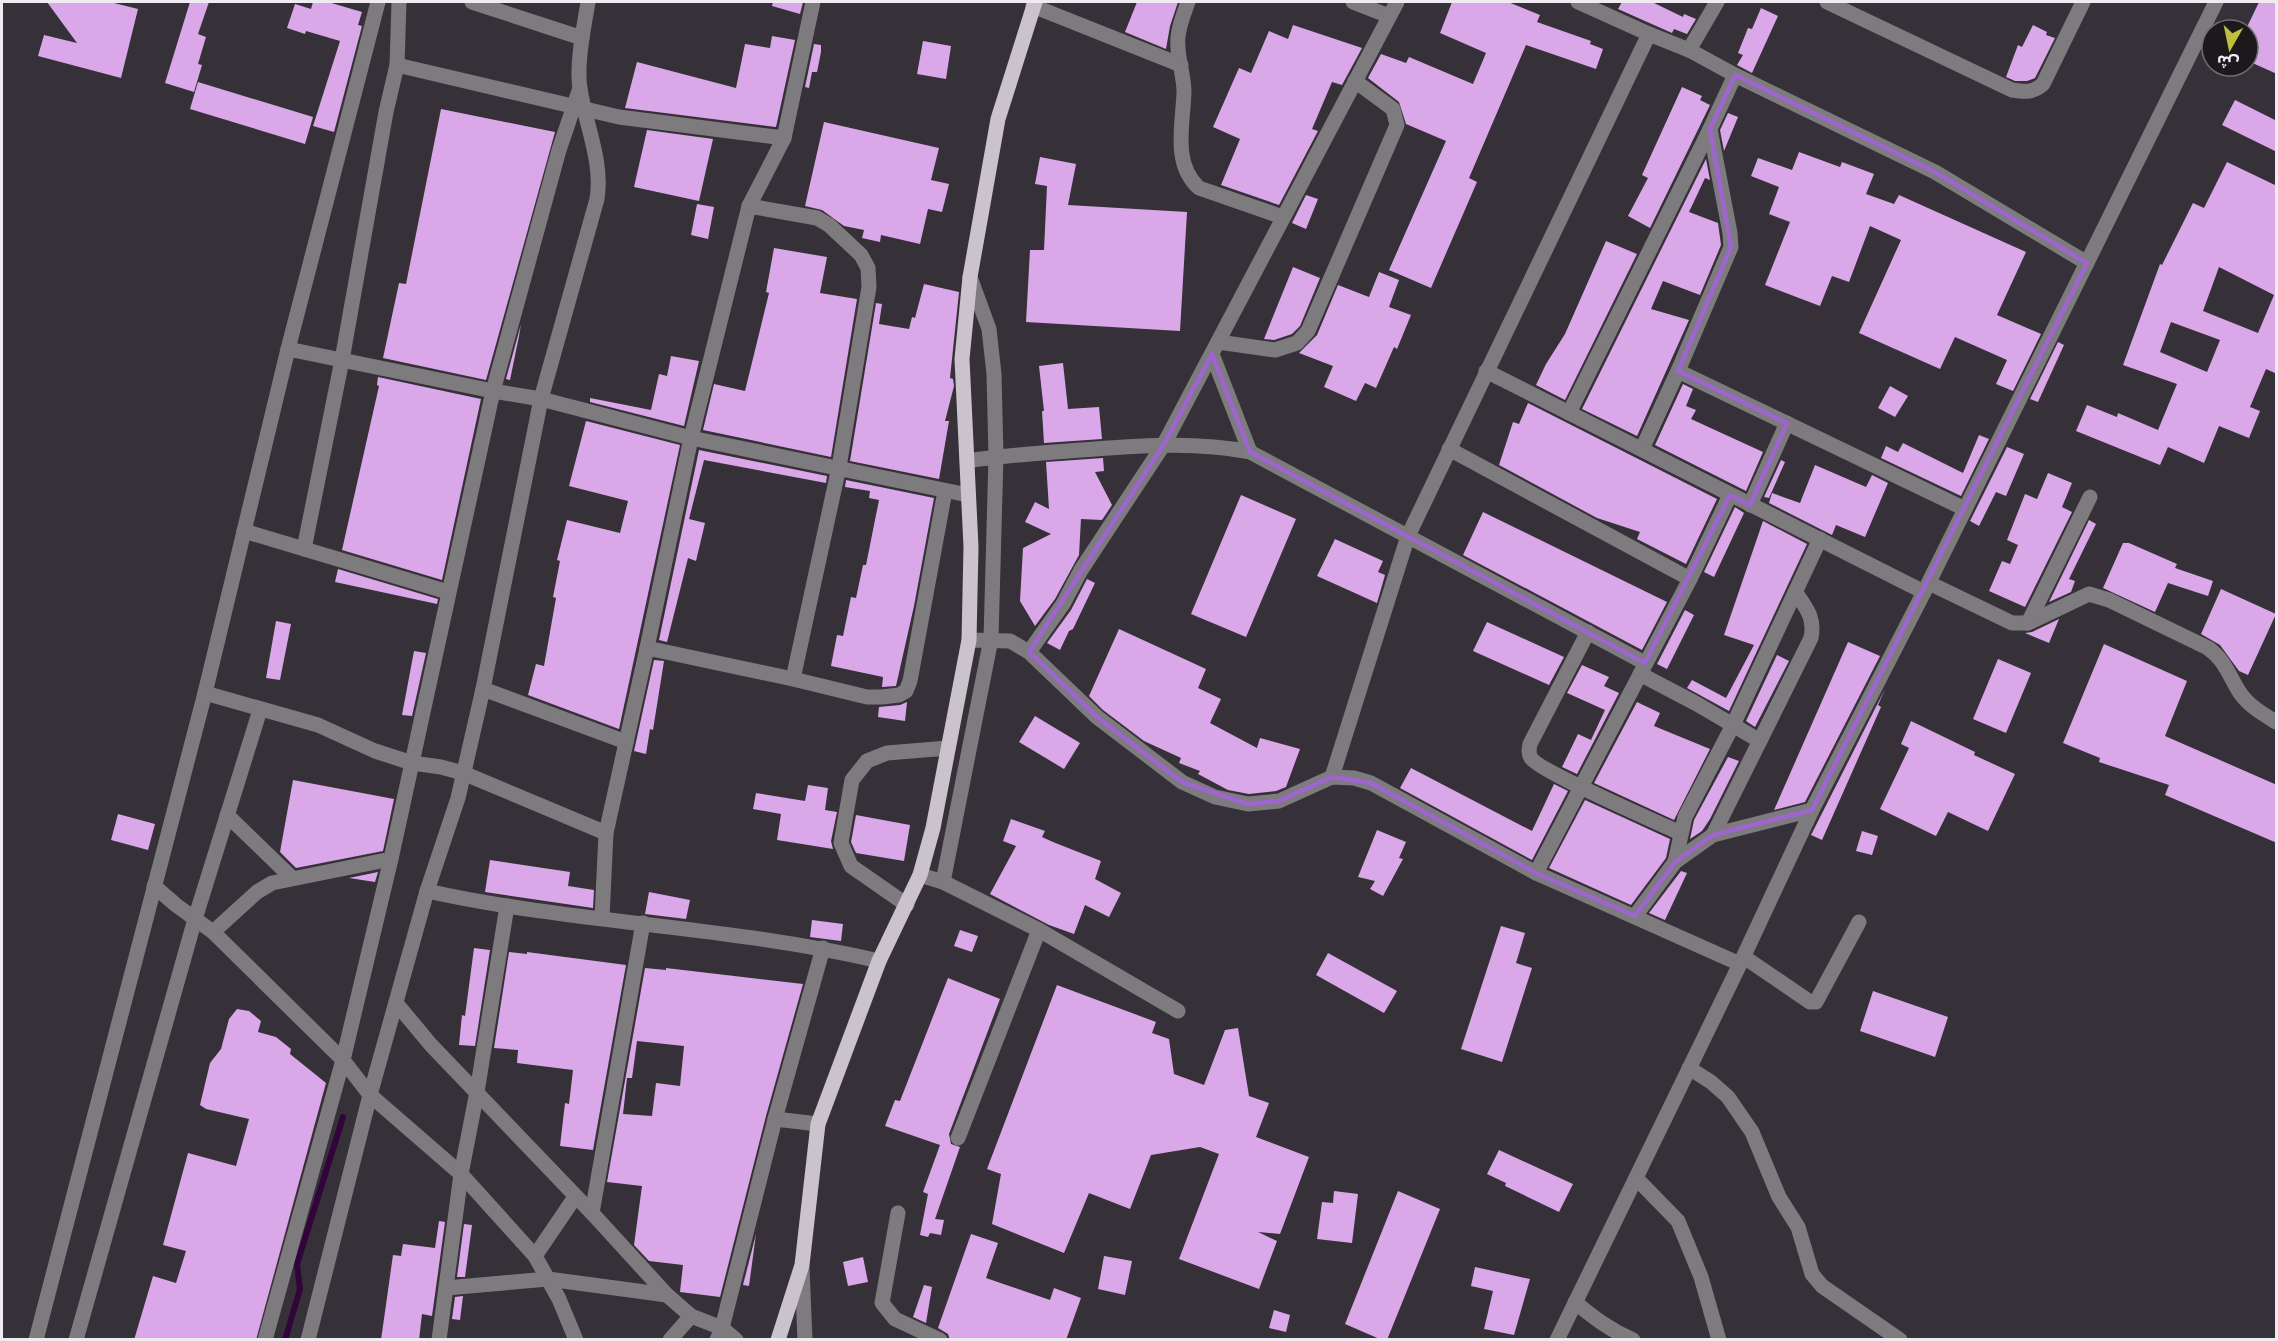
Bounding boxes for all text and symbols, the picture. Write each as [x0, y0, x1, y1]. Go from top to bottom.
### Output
north arrow [2200, 18, 2260, 78]
text: ش [2215, 51, 2240, 73]

